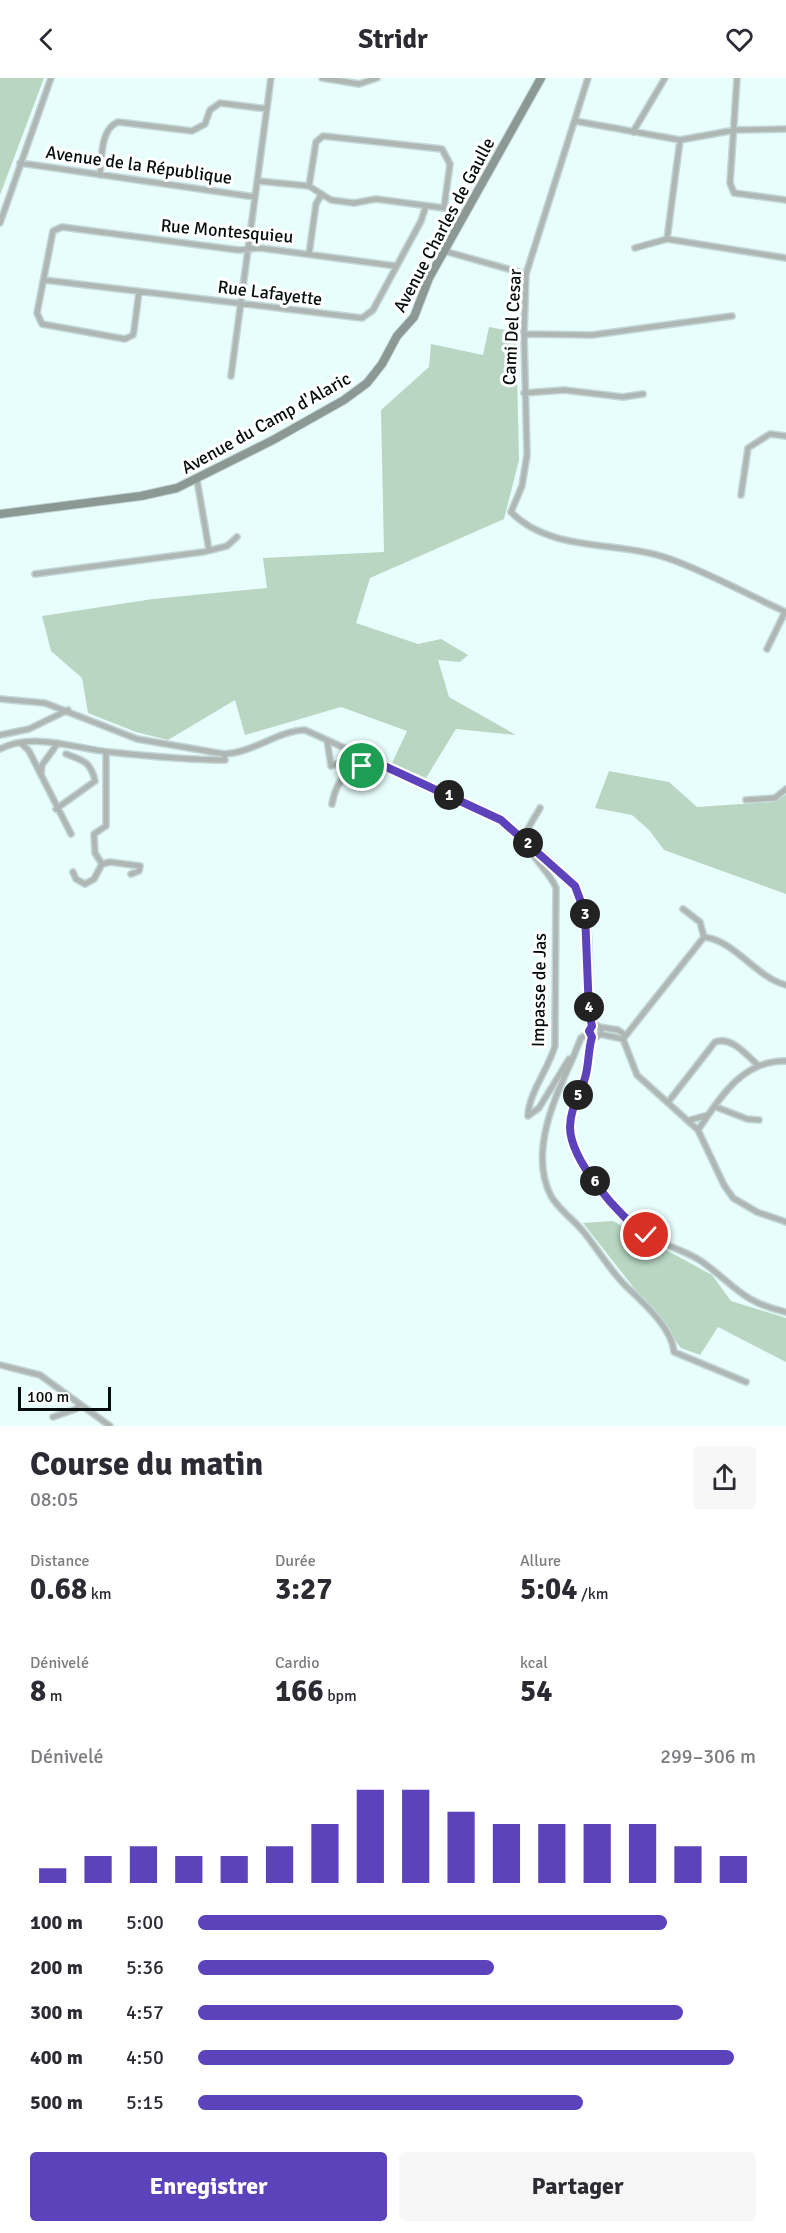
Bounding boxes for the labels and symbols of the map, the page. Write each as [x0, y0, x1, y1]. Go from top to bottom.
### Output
street label: Avenue Charles de Gaulle [389, 134, 499, 316]
street label: Avenue de la République [44, 141, 234, 189]
street label: Rue Montesquieu [160, 214, 294, 248]
street label: Cami Del Cesar [498, 268, 526, 386]
street label: Rue Lafayette [216, 276, 324, 310]
street label: Avenue du Camp d'Alaric [178, 367, 354, 479]
pin [336, 740, 387, 791]
pin: 1 [434, 780, 464, 810]
pin: 2 [513, 828, 543, 858]
pin: 3 [570, 899, 600, 929]
street label: Impasse de Jas [527, 933, 551, 1047]
pin: 4 [574, 992, 604, 1022]
pin: 5 [563, 1080, 593, 1110]
pin: 6 [580, 1166, 610, 1196]
pin [620, 1209, 671, 1260]
scale bar [18, 1384, 111, 1412]

